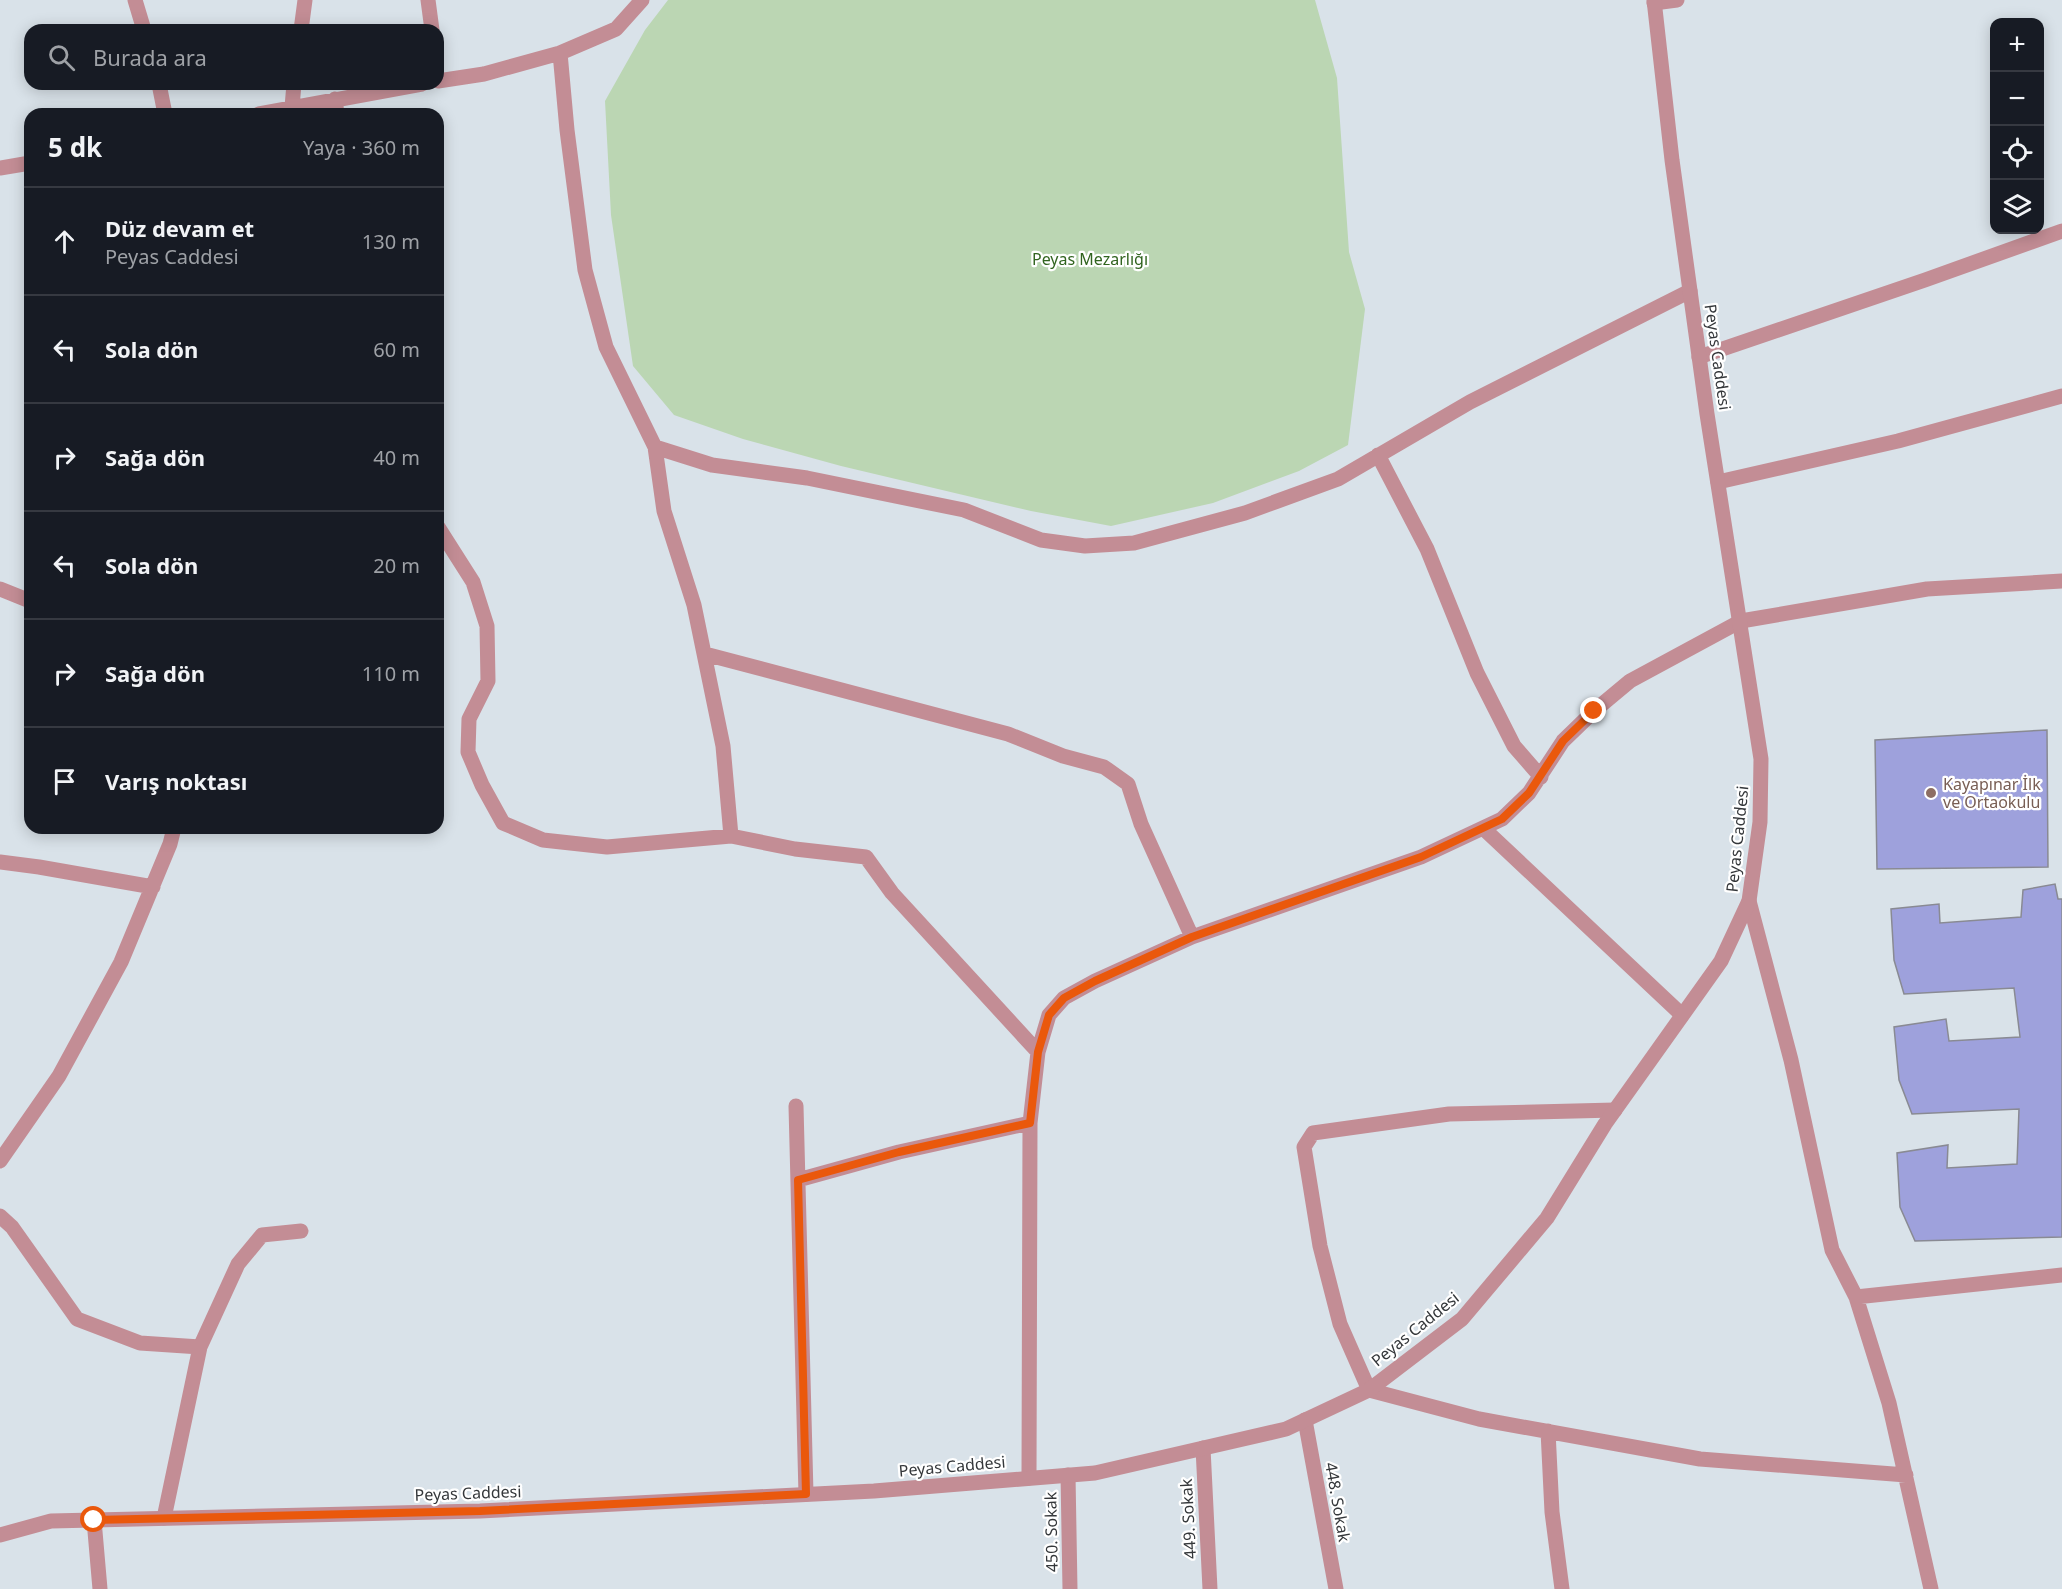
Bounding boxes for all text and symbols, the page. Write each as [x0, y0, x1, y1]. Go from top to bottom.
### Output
map controls [1990, 18, 2044, 234]
button: + [1990, 18, 2044, 72]
search box [24, 24, 444, 90]
icon: search [45, 41, 78, 74]
text: Burada ara [93, 42, 207, 72]
button: − [1990, 72, 2044, 126]
button: locate [1990, 126, 2044, 180]
text: 5 dk [48, 129, 102, 165]
text: Yaya · 360 m [303, 134, 420, 161]
button: layers [1990, 180, 2044, 234]
text: Düz devam et [105, 213, 254, 243]
icon: ahead [48, 225, 81, 258]
text: 130 m [362, 228, 420, 255]
text: Peyas Caddesi [105, 243, 239, 270]
park label: Peyas Mezarlığı [1032, 248, 1148, 270]
street label: Peyas Caddesi [1700, 303, 1736, 411]
icon: left [48, 333, 81, 366]
text: Sola dön [105, 334, 198, 364]
text: 60 m [373, 336, 420, 363]
icon: right [48, 441, 81, 474]
text: Sağa dön [105, 442, 205, 472]
text: 40 m [373, 444, 420, 471]
icon: left [48, 549, 81, 582]
text: Sola dön [105, 550, 198, 580]
text: 20 m [373, 552, 420, 579]
icon: right [48, 657, 81, 690]
text: Sağa dön [105, 658, 205, 688]
text: 110 m [362, 660, 420, 687]
route end [1580, 697, 1606, 723]
icon: arrive [48, 765, 81, 798]
text: Varış noktası [105, 766, 247, 796]
place label: Kayapınar İlk ve Ortaokulu [1943, 773, 2041, 813]
street label: Peyas Caddesi [1720, 785, 1754, 893]
marker: Kayapınar İlk ve Ortaokulu [1924, 786, 1938, 800]
street label: Peyas Caddesi [1367, 1287, 1463, 1371]
street label: Peyas Caddesi [898, 1450, 1006, 1482]
street label: 448. Sokak [1320, 1460, 1356, 1544]
street label: 449. Sokak [1175, 1478, 1201, 1560]
street label: Peyas Caddesi [414, 1480, 522, 1506]
street label: 450. Sokak [1039, 1491, 1063, 1572]
route start [80, 1506, 106, 1532]

